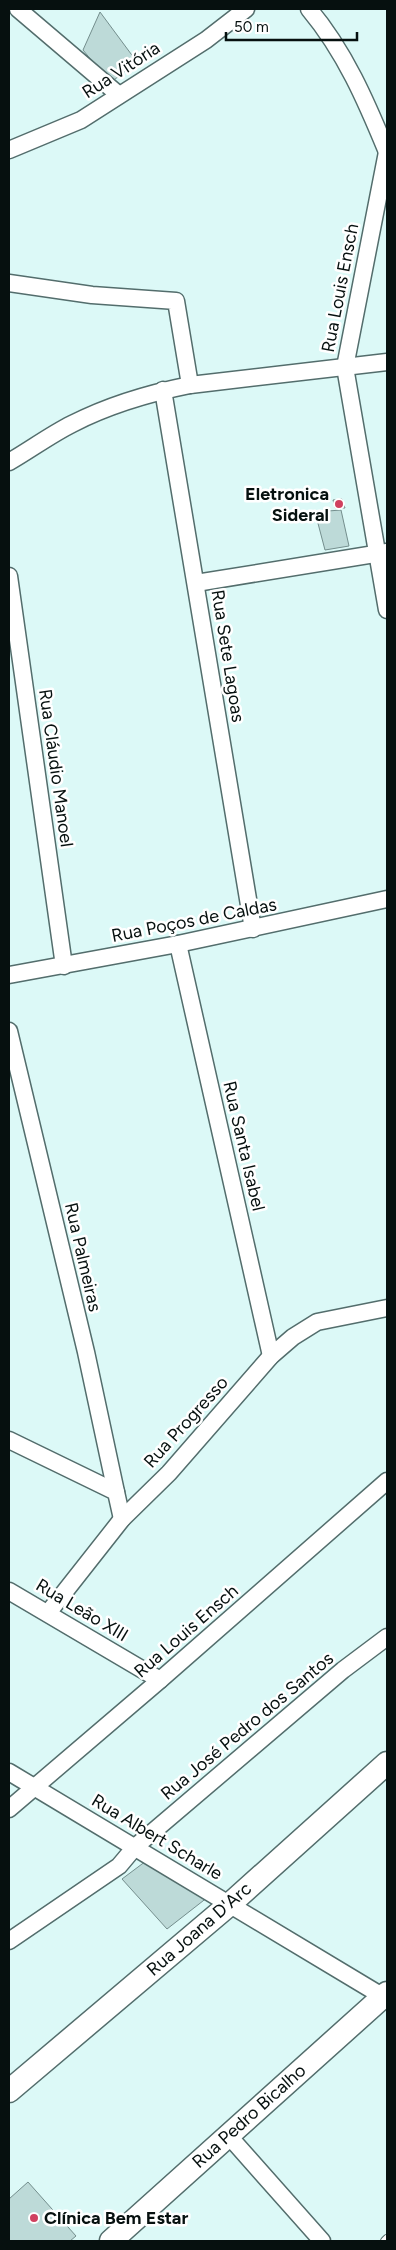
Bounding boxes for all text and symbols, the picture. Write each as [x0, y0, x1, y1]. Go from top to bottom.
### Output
scale bar [226, 10, 357, 42]
text: 50 m [234, 18, 269, 36]
street label: Rua Vitória [78, 37, 164, 103]
street label: Rua Louis Ensch [317, 222, 363, 354]
place label: Eletronica Sideral [245, 483, 329, 526]
marker: Eletronica Sideral [333, 498, 345, 510]
street label: Rua Sete Lagoas [207, 588, 249, 724]
street label: Rua Cláudio Manoel [34, 688, 78, 848]
street label: Rua Poços de Caldas [110, 893, 278, 947]
street label: Rua Santa Isabel [218, 1079, 270, 1213]
street label: Rua Palmeiras [60, 1200, 106, 1314]
street label: Rua Progresso [139, 1372, 233, 1472]
street label: Rua Leão XIII [32, 1574, 132, 1646]
street label: Rua Louis Ensch [129, 1580, 243, 1682]
street label: Rua José Pedro dos Santos [156, 1647, 338, 1805]
street label: Rua Albert Scharle [88, 1789, 227, 1885]
street label: Rua Joana D'Arc [142, 1877, 256, 1980]
street label: Rua Pedro Bicalho [188, 2059, 310, 2173]
place label: Clínica Bem Estar [44, 2207, 188, 2229]
marker: Clínica Bem Estar [28, 2212, 40, 2224]

